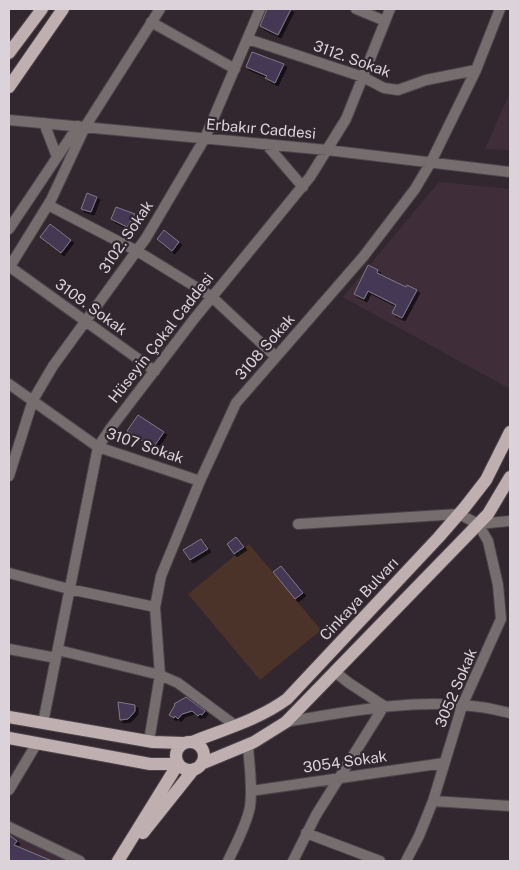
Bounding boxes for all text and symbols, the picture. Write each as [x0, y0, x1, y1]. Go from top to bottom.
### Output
street label: 3112. Sokak [311, 37, 393, 80]
street label: Erbakır Caddesi [206, 115, 317, 142]
street label: 3102. Sokak [95, 197, 156, 276]
street label: Hüseyin Çokal Caddesi [105, 269, 217, 406]
street label: 3109. Sokak [52, 275, 130, 338]
street label: 3108 Sokak [231, 310, 298, 383]
street label: 3107 Sokak [104, 424, 186, 467]
street label: Cinkaya Bulvarı [316, 554, 401, 644]
street label: 3052 Sokak [431, 646, 480, 730]
street label: 3054 Sokak [302, 747, 388, 776]

